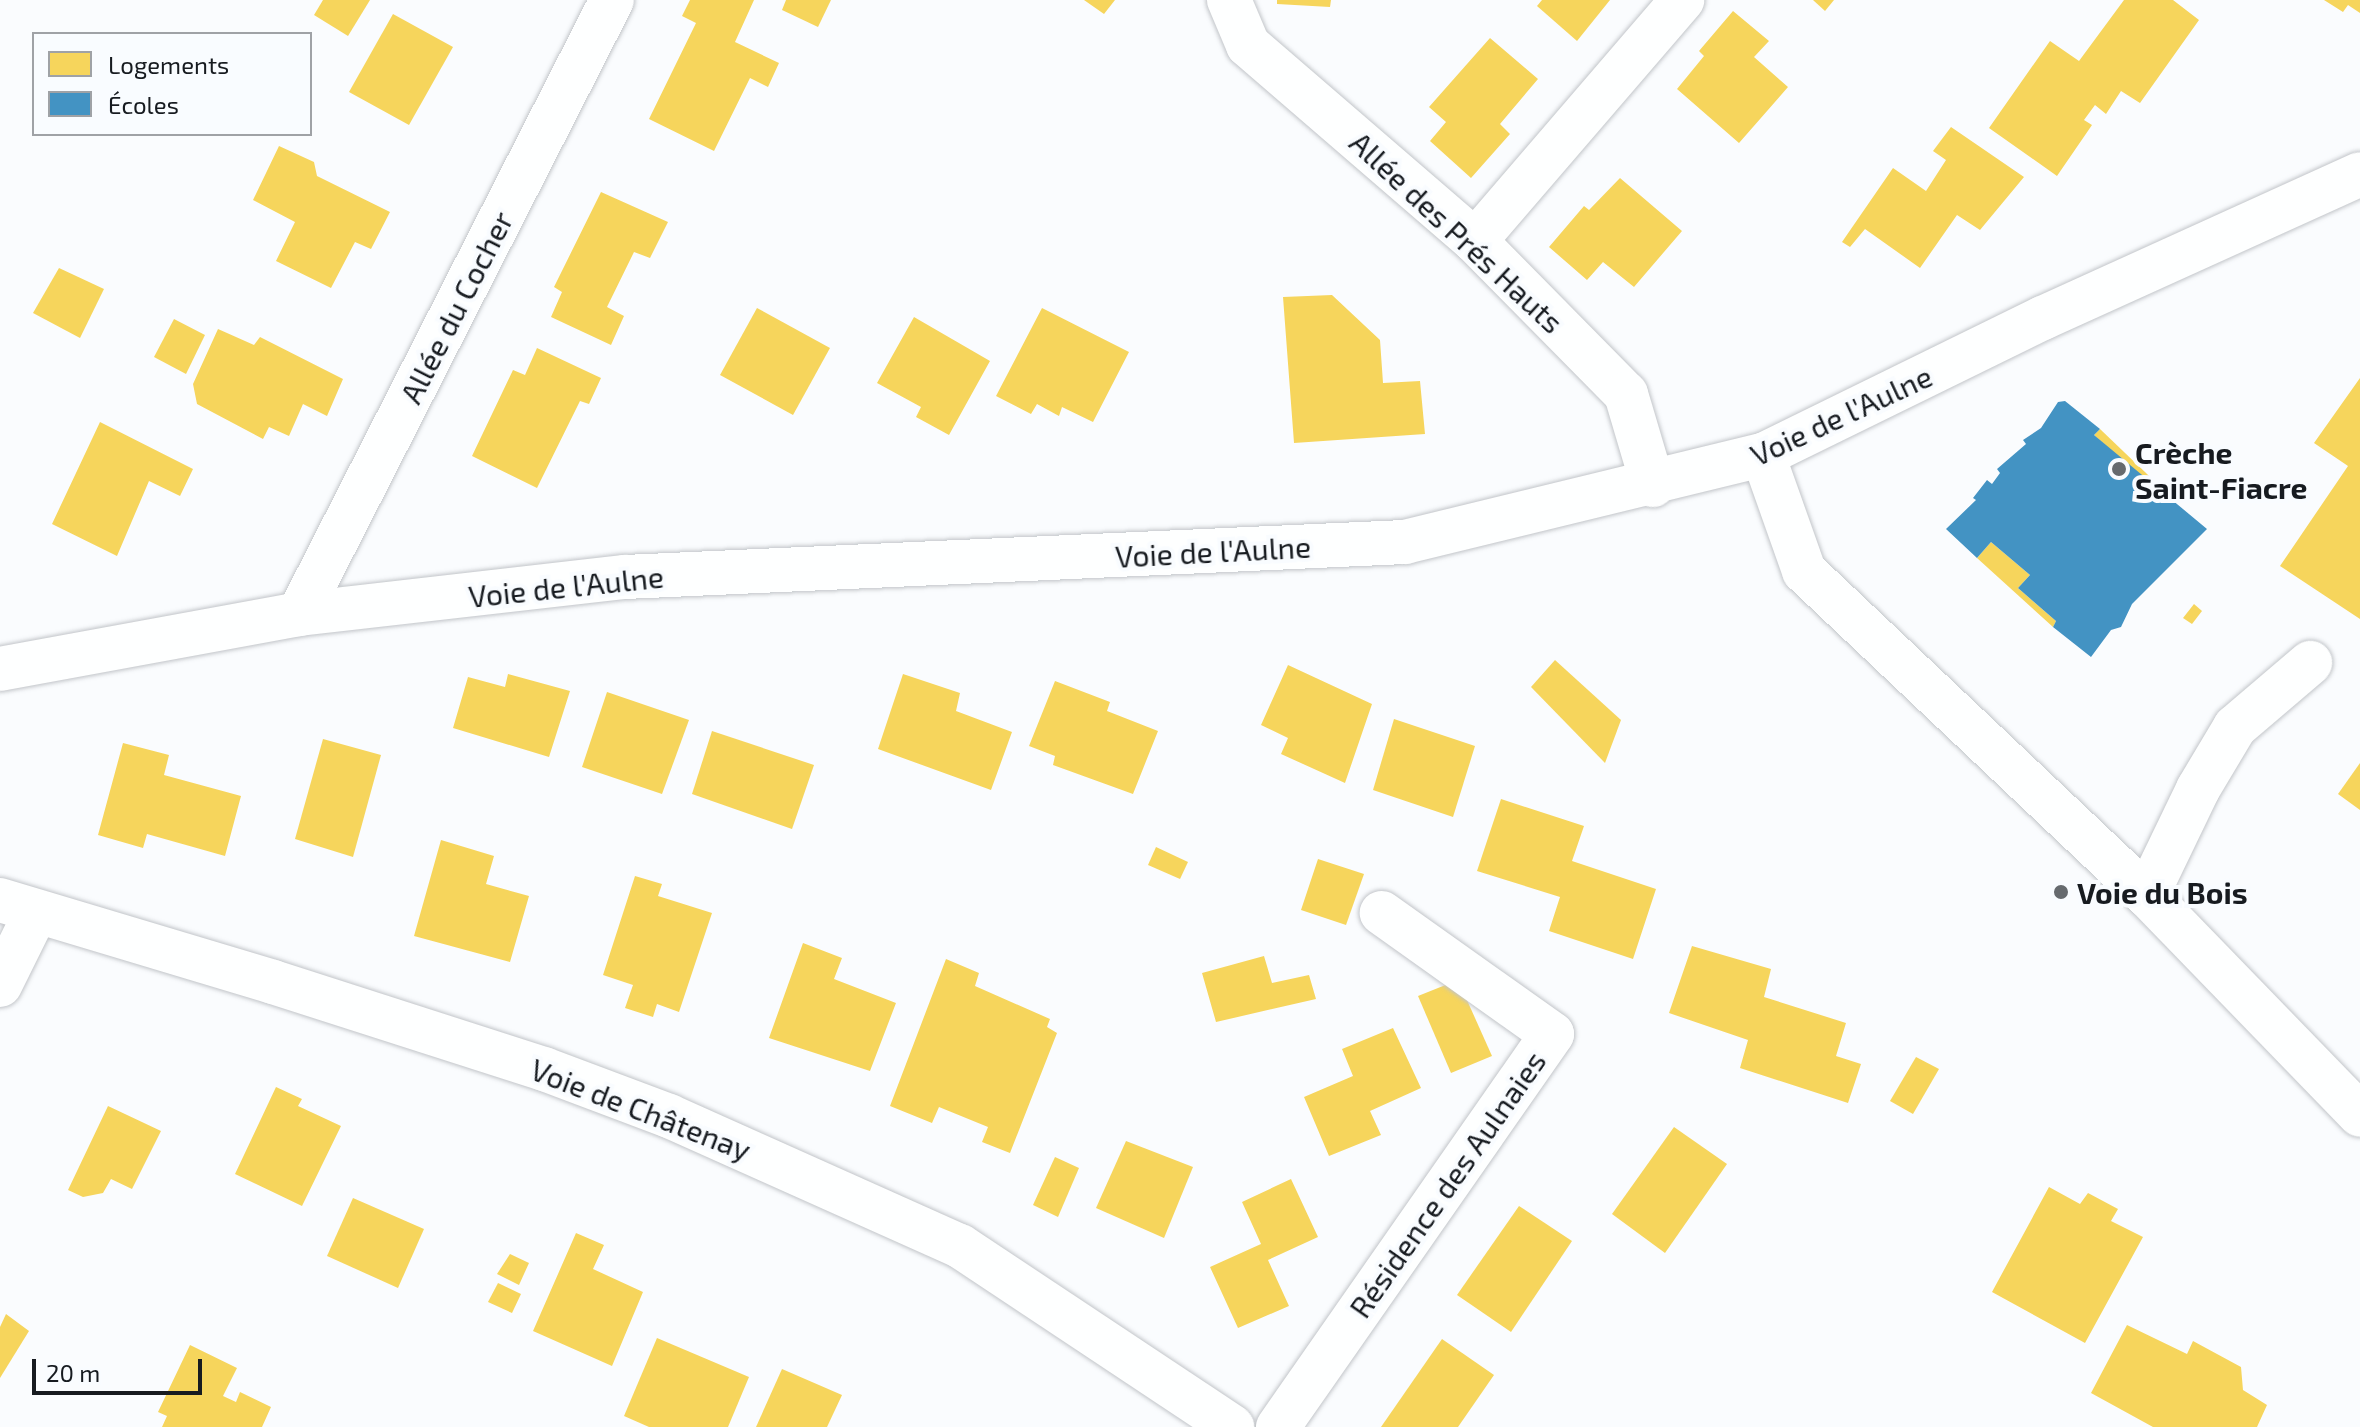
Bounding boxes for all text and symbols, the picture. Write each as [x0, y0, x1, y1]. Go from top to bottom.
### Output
legend [32, 32, 312, 136]
text: Logements [108, 50, 229, 79]
text: Écoles [108, 90, 179, 119]
street label: Allée des Prés Hauts [1343, 124, 1571, 340]
street label: Allée du Cocher [392, 205, 520, 409]
street label: Voie de l'Aulne [1745, 357, 1937, 473]
place label: Crèche Saint-Fiacre [2135, 434, 2307, 504]
marker: Crèche Saint-Fiacre [2110, 460, 2128, 478]
street label: Voie de l'Aulne [1114, 528, 1312, 574]
street label: Voie de l'Aulne [467, 558, 665, 614]
place label: Voie du Bois [2077, 874, 2248, 910]
marker: Voie du Bois [2052, 883, 2070, 901]
street label: Résidence des Aulnaies [1341, 1044, 1553, 1324]
street label: Voie de Châtenay [526, 1050, 756, 1168]
scale bar [36, 1343, 206, 1393]
text: 20 m [46, 1358, 100, 1387]

